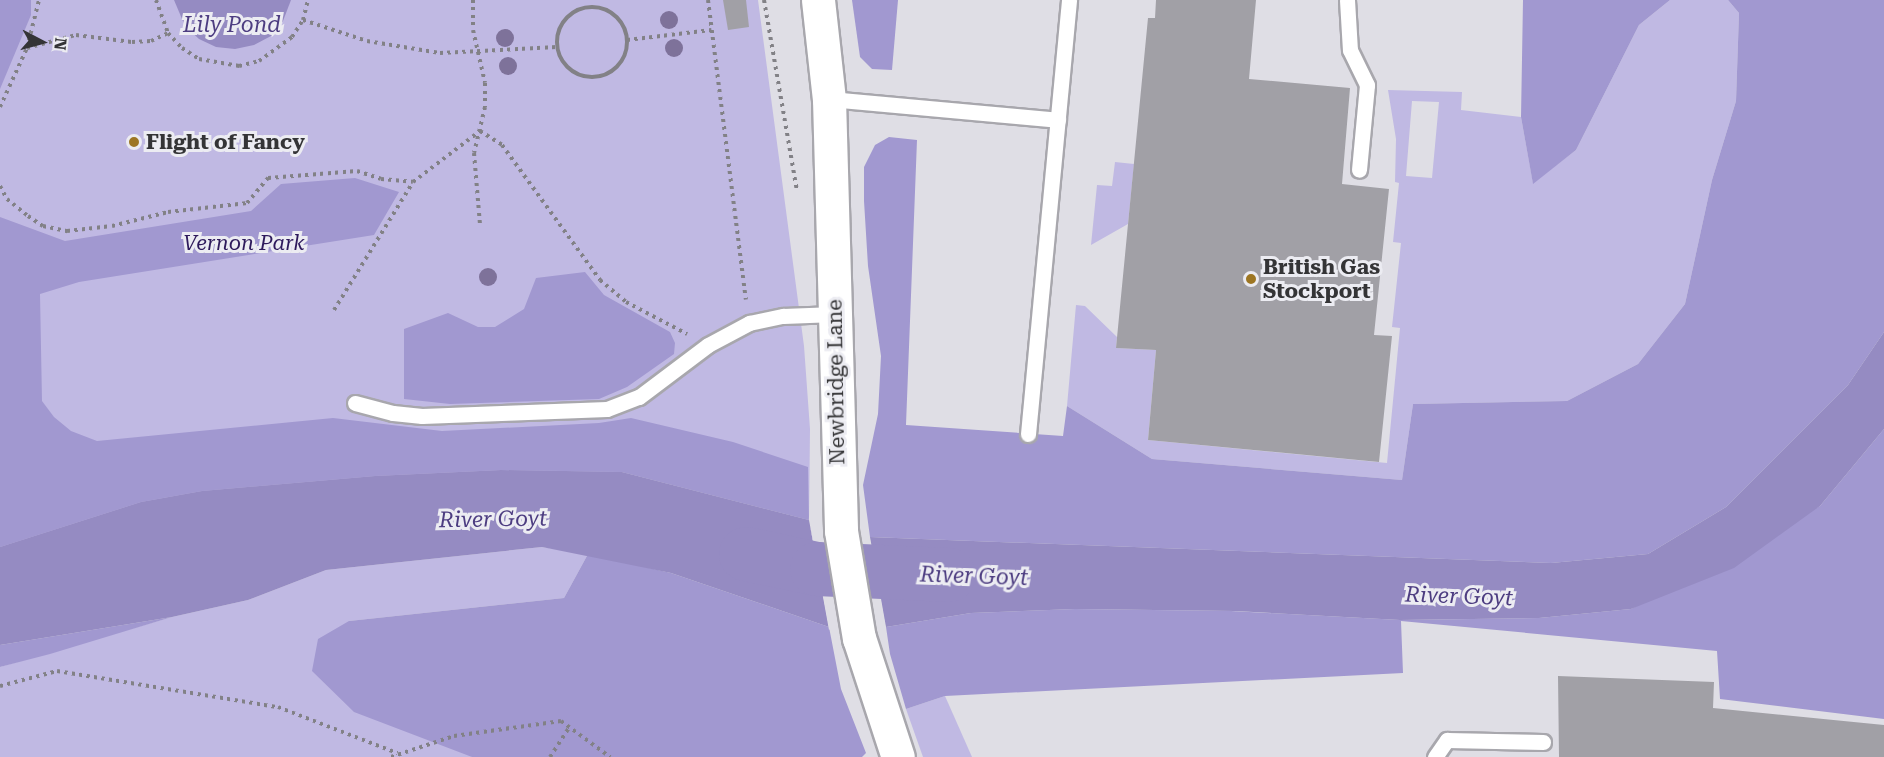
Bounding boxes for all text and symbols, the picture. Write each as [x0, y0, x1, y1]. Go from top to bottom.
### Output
north arrow [12, 12, 72, 72]
water label: Lily Pond [183, 12, 281, 38]
text: N [50, 37, 70, 51]
place label: Flight of Fancy [146, 129, 305, 155]
marker: Flight of Fancy [127, 135, 141, 149]
park label: Vernon Park [183, 230, 305, 256]
place label: British Gas Stockport [1263, 254, 1380, 304]
marker: British Gas Stockport [1244, 272, 1258, 286]
street label: Newbridge Lane [822, 299, 850, 465]
water label: River Goyt [439, 505, 547, 533]
water label: River Goyt [919, 561, 1029, 591]
water label: River Goyt [1404, 581, 1514, 611]

